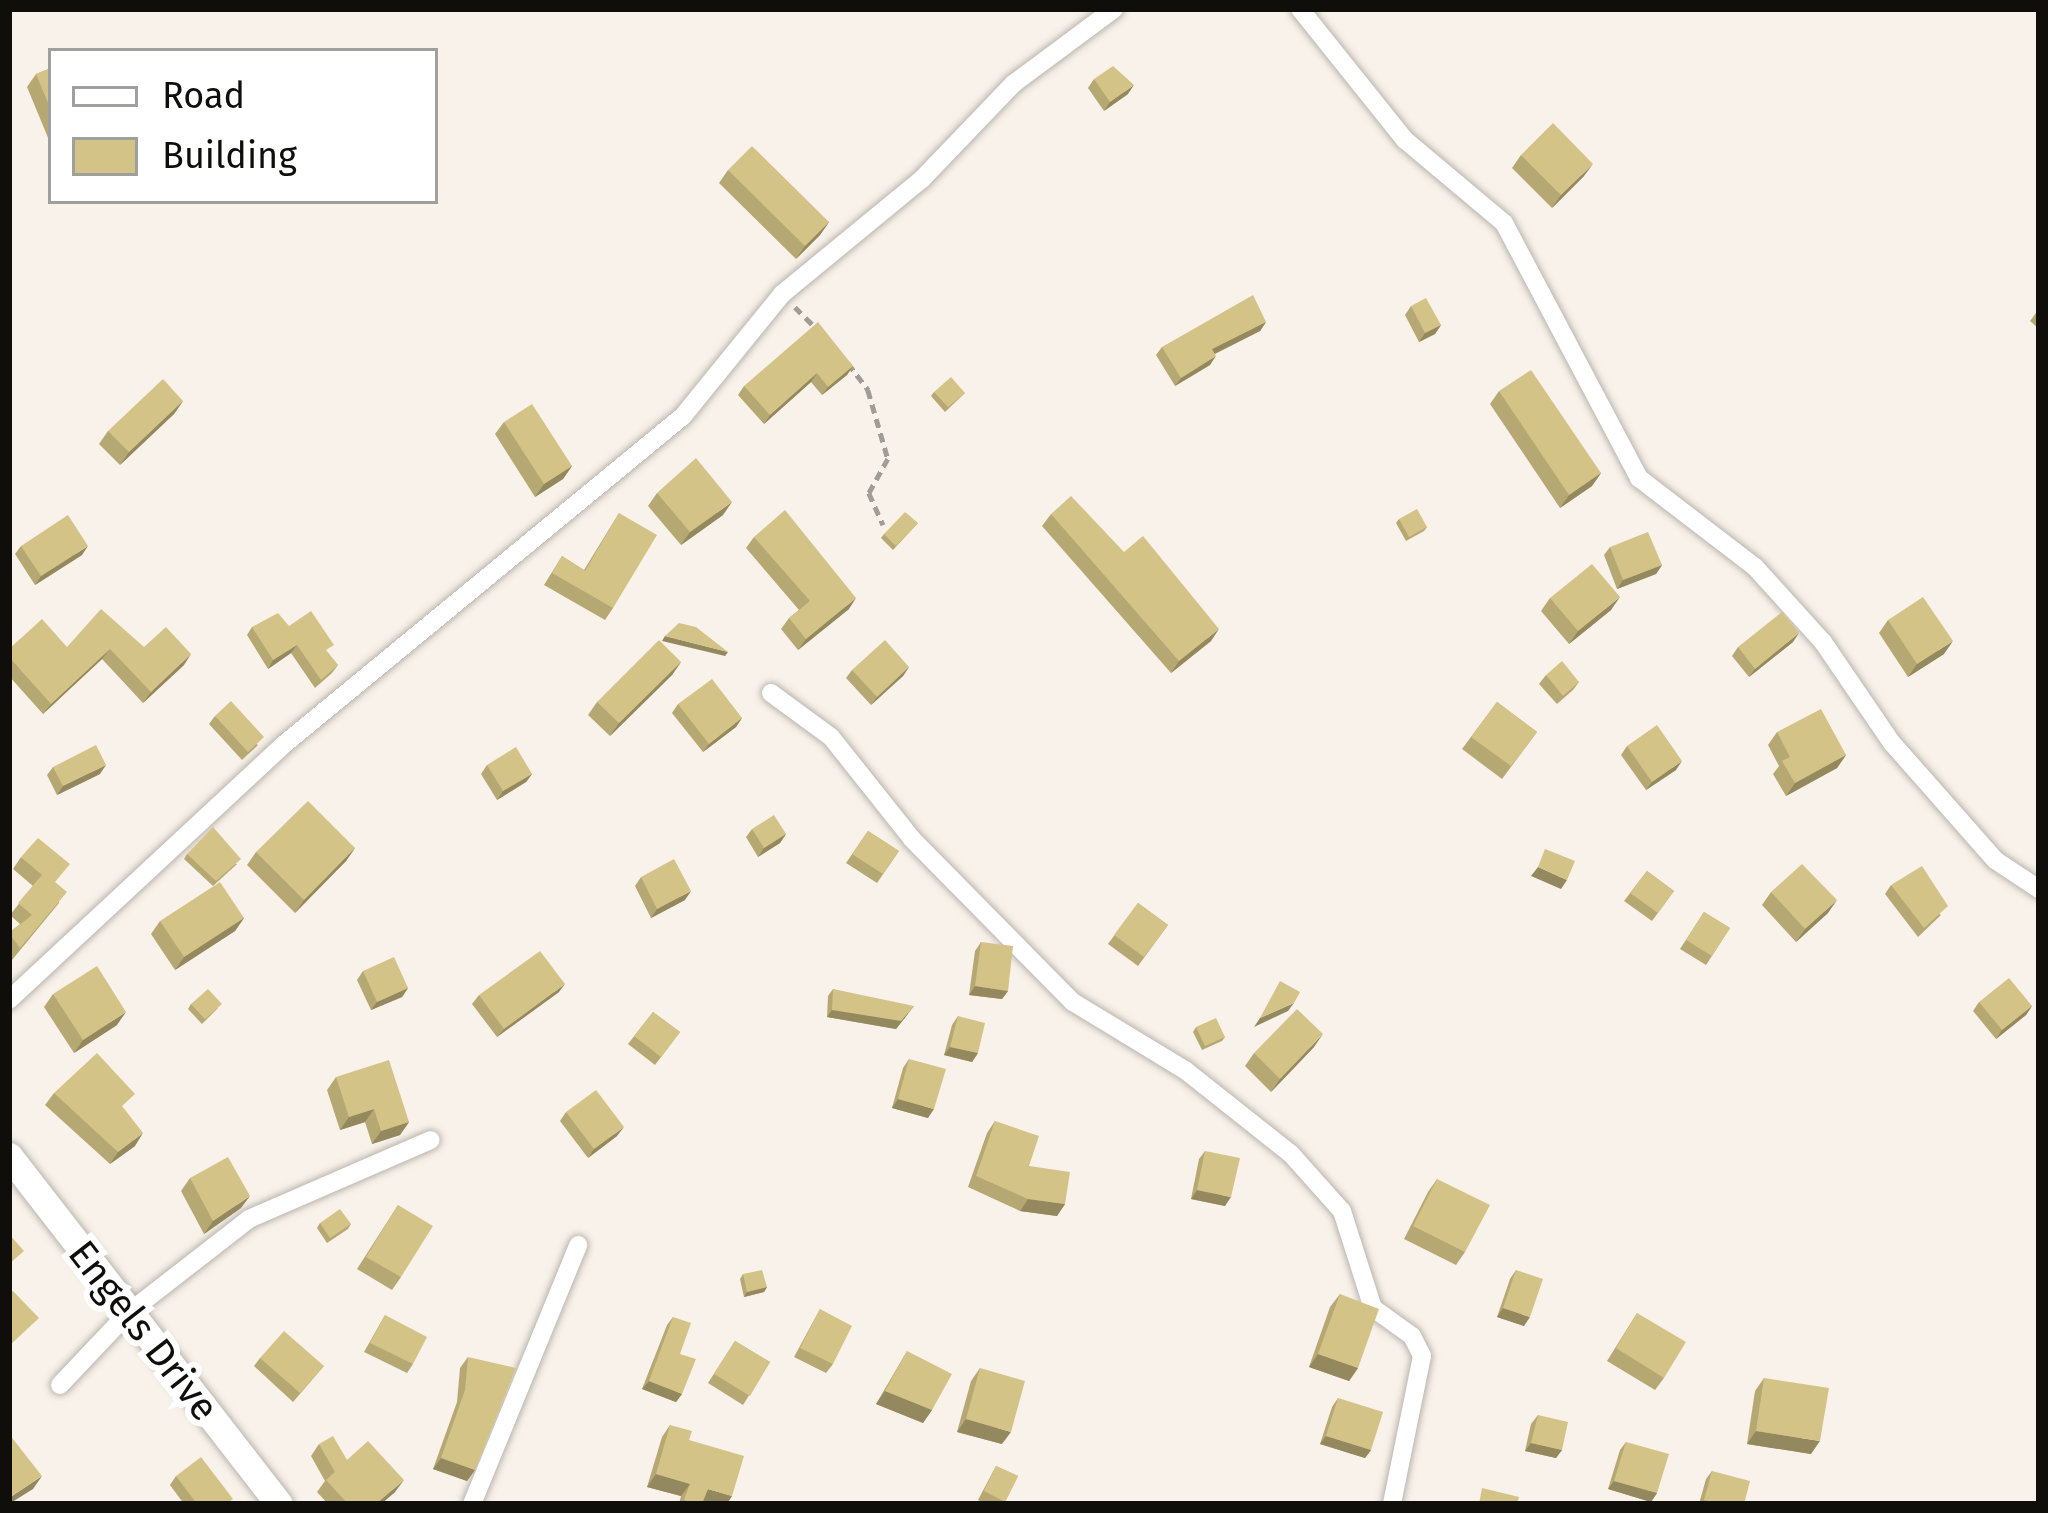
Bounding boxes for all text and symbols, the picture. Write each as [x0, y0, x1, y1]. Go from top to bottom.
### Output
legend [48, 48, 438, 204]
text: Road [162, 74, 245, 118]
text: Building [162, 134, 297, 178]
street label: Engels Drive [58, 1232, 228, 1430]

